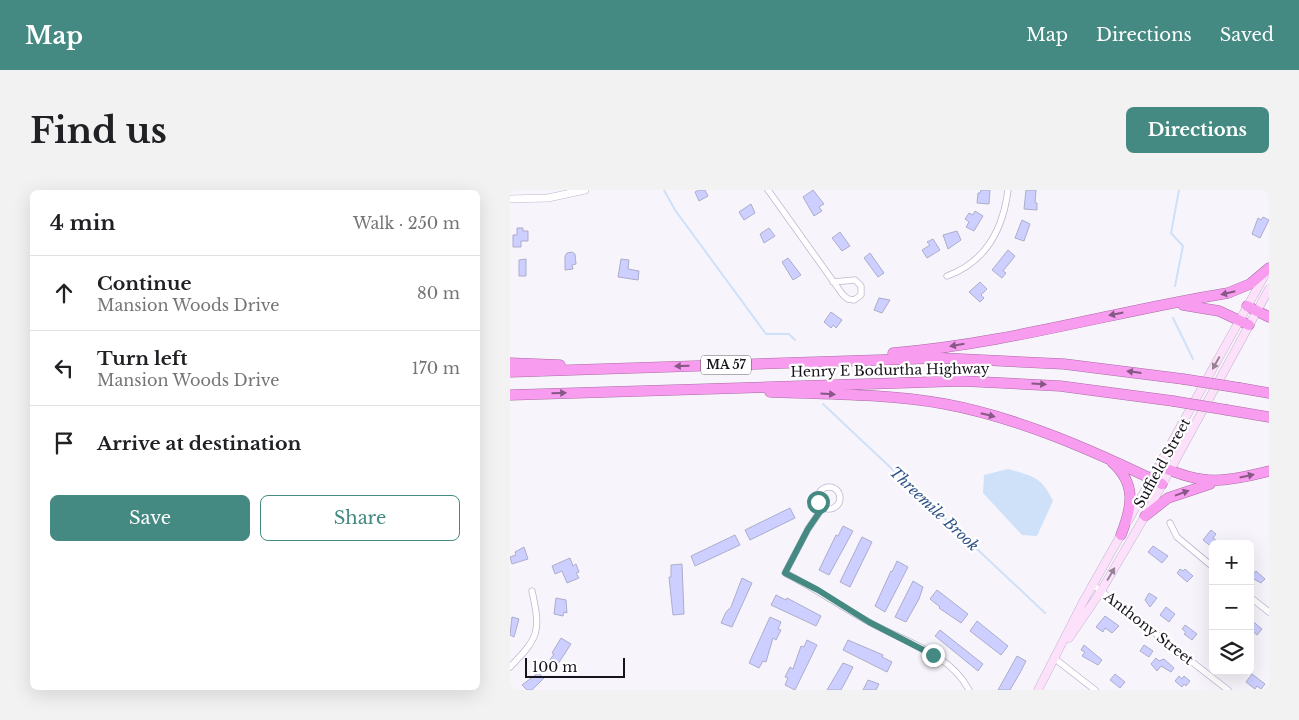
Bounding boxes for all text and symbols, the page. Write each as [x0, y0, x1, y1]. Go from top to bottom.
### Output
text: Map [25, 21, 83, 50]
text: Map [1026, 24, 1068, 46]
text: Directions [1096, 24, 1192, 46]
text: Saved [1220, 24, 1274, 46]
button: Directions [1126, 107, 1269, 153]
text: Find us [30, 109, 167, 152]
text: 4 min [50, 210, 116, 236]
text: Walk · 250 m [353, 213, 460, 233]
text: Continue [97, 272, 192, 295]
icon: ahead [50, 279, 78, 307]
text: 80 m [417, 283, 460, 303]
one-way arrow [1220, 289, 1236, 297]
text: Mansion Woods Drive [97, 295, 279, 315]
one-way arrow [1108, 311, 1124, 319]
one-way arrow [949, 341, 964, 349]
text: Turn left [97, 347, 188, 370]
icon: left [50, 354, 78, 382]
one-way arrow [1212, 355, 1220, 370]
road number: MA 57 [701, 356, 751, 374]
text: 170 m [412, 358, 460, 378]
street label: Henry E Bodurtha Highway [790, 359, 990, 381]
one-way arrow [674, 363, 690, 371]
one-way arrow [1126, 368, 1142, 376]
text: Mansion Woods Drive [97, 370, 279, 390]
one-way arrow [1031, 381, 1047, 389]
one-way arrow [551, 389, 567, 397]
one-way arrow [820, 391, 836, 399]
one-way arrow [981, 412, 996, 420]
street label: Suffield Street [1130, 414, 1194, 511]
icon: arrive [50, 429, 78, 457]
text: Arrive at destination [97, 432, 301, 455]
water label: Threemile Brook [886, 462, 983, 555]
one-way arrow [1240, 472, 1255, 480]
one-way arrow [1175, 489, 1190, 497]
route start [807, 491, 830, 514]
button: Save [50, 495, 250, 541]
button: Share [260, 495, 460, 541]
map controls [1209, 540, 1254, 675]
button: + [1209, 540, 1254, 585]
one-way arrow [1107, 568, 1116, 581]
button: − [1209, 585, 1254, 630]
street label: Anthony Street [1100, 587, 1198, 669]
button: layers [1209, 630, 1254, 675]
route end [922, 644, 945, 667]
scale bar [525, 655, 625, 678]
text: 100 m [532, 658, 577, 676]

